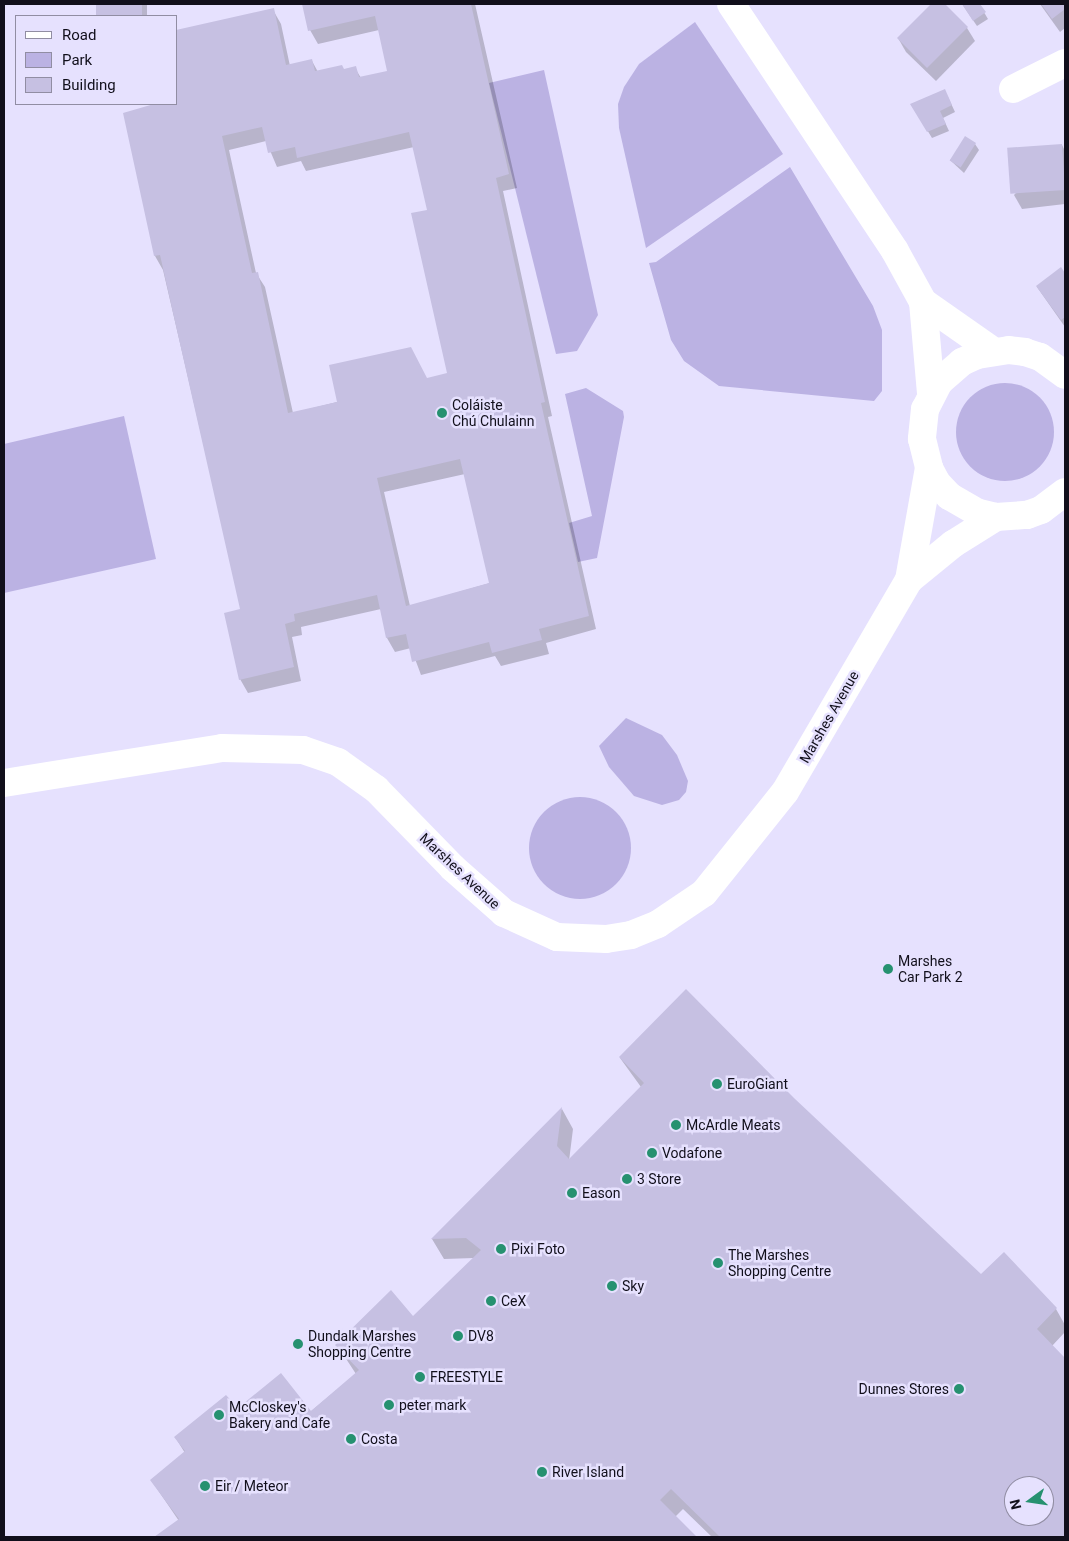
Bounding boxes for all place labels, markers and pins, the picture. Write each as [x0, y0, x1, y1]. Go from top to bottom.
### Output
place label: Coláiste Chú Chulainn [452, 397, 534, 430]
marker: Coláiste Chú Chulainn [436, 407, 448, 419]
place label: Marshes Car Park 2 [898, 953, 962, 986]
marker: Marshes Car Park 2 [882, 963, 894, 975]
place label: EuroGiant [727, 1076, 788, 1092]
marker: EuroGiant [711, 1078, 723, 1090]
place label: McArdle Meats [686, 1117, 781, 1133]
marker: McArdle Meats [670, 1119, 682, 1131]
place label: Vodafone [662, 1145, 722, 1161]
marker: Vodafone [646, 1147, 658, 1159]
place label: 3 Store [637, 1171, 681, 1187]
marker: 3 Store [621, 1173, 633, 1185]
place label: Eason [582, 1185, 621, 1201]
marker: Eason [566, 1187, 578, 1199]
place label: Pixi Foto [511, 1241, 565, 1257]
marker: Pixi Foto [495, 1243, 507, 1255]
place label: The Marshes Shopping Centre [728, 1247, 831, 1280]
marker: The Marshes Shopping Centre [712, 1257, 724, 1269]
place label: Sky [622, 1278, 644, 1294]
marker: Sky [606, 1280, 618, 1292]
place label: CeX [501, 1293, 526, 1309]
marker: CeX [485, 1295, 497, 1307]
place label: Dundalk Marshes Shopping Centre [308, 1328, 416, 1360]
place label: DV8 [468, 1328, 494, 1344]
marker: DV8 [452, 1330, 464, 1342]
marker: Dundalk Marshes Shopping Centre [292, 1338, 304, 1350]
place label: FREESTYLE [430, 1369, 503, 1385]
marker: FREESTYLE [414, 1371, 426, 1383]
place label: Dunnes Stores [859, 1381, 949, 1397]
marker: Dunnes Stores [953, 1383, 965, 1395]
place label: peter mark [399, 1397, 466, 1413]
place label: McCloskey's Bakery and Cafe [229, 1399, 330, 1431]
marker: peter mark [383, 1399, 395, 1411]
marker: McCloskey's Bakery and Cafe [213, 1409, 225, 1421]
place label: Costa [361, 1431, 398, 1447]
marker: Costa [345, 1433, 357, 1445]
place label: River Island [552, 1464, 624, 1480]
marker: River Island [536, 1466, 548, 1478]
place label: Eir / Meteor [215, 1478, 288, 1494]
marker: Eir / Meteor [199, 1480, 211, 1492]

